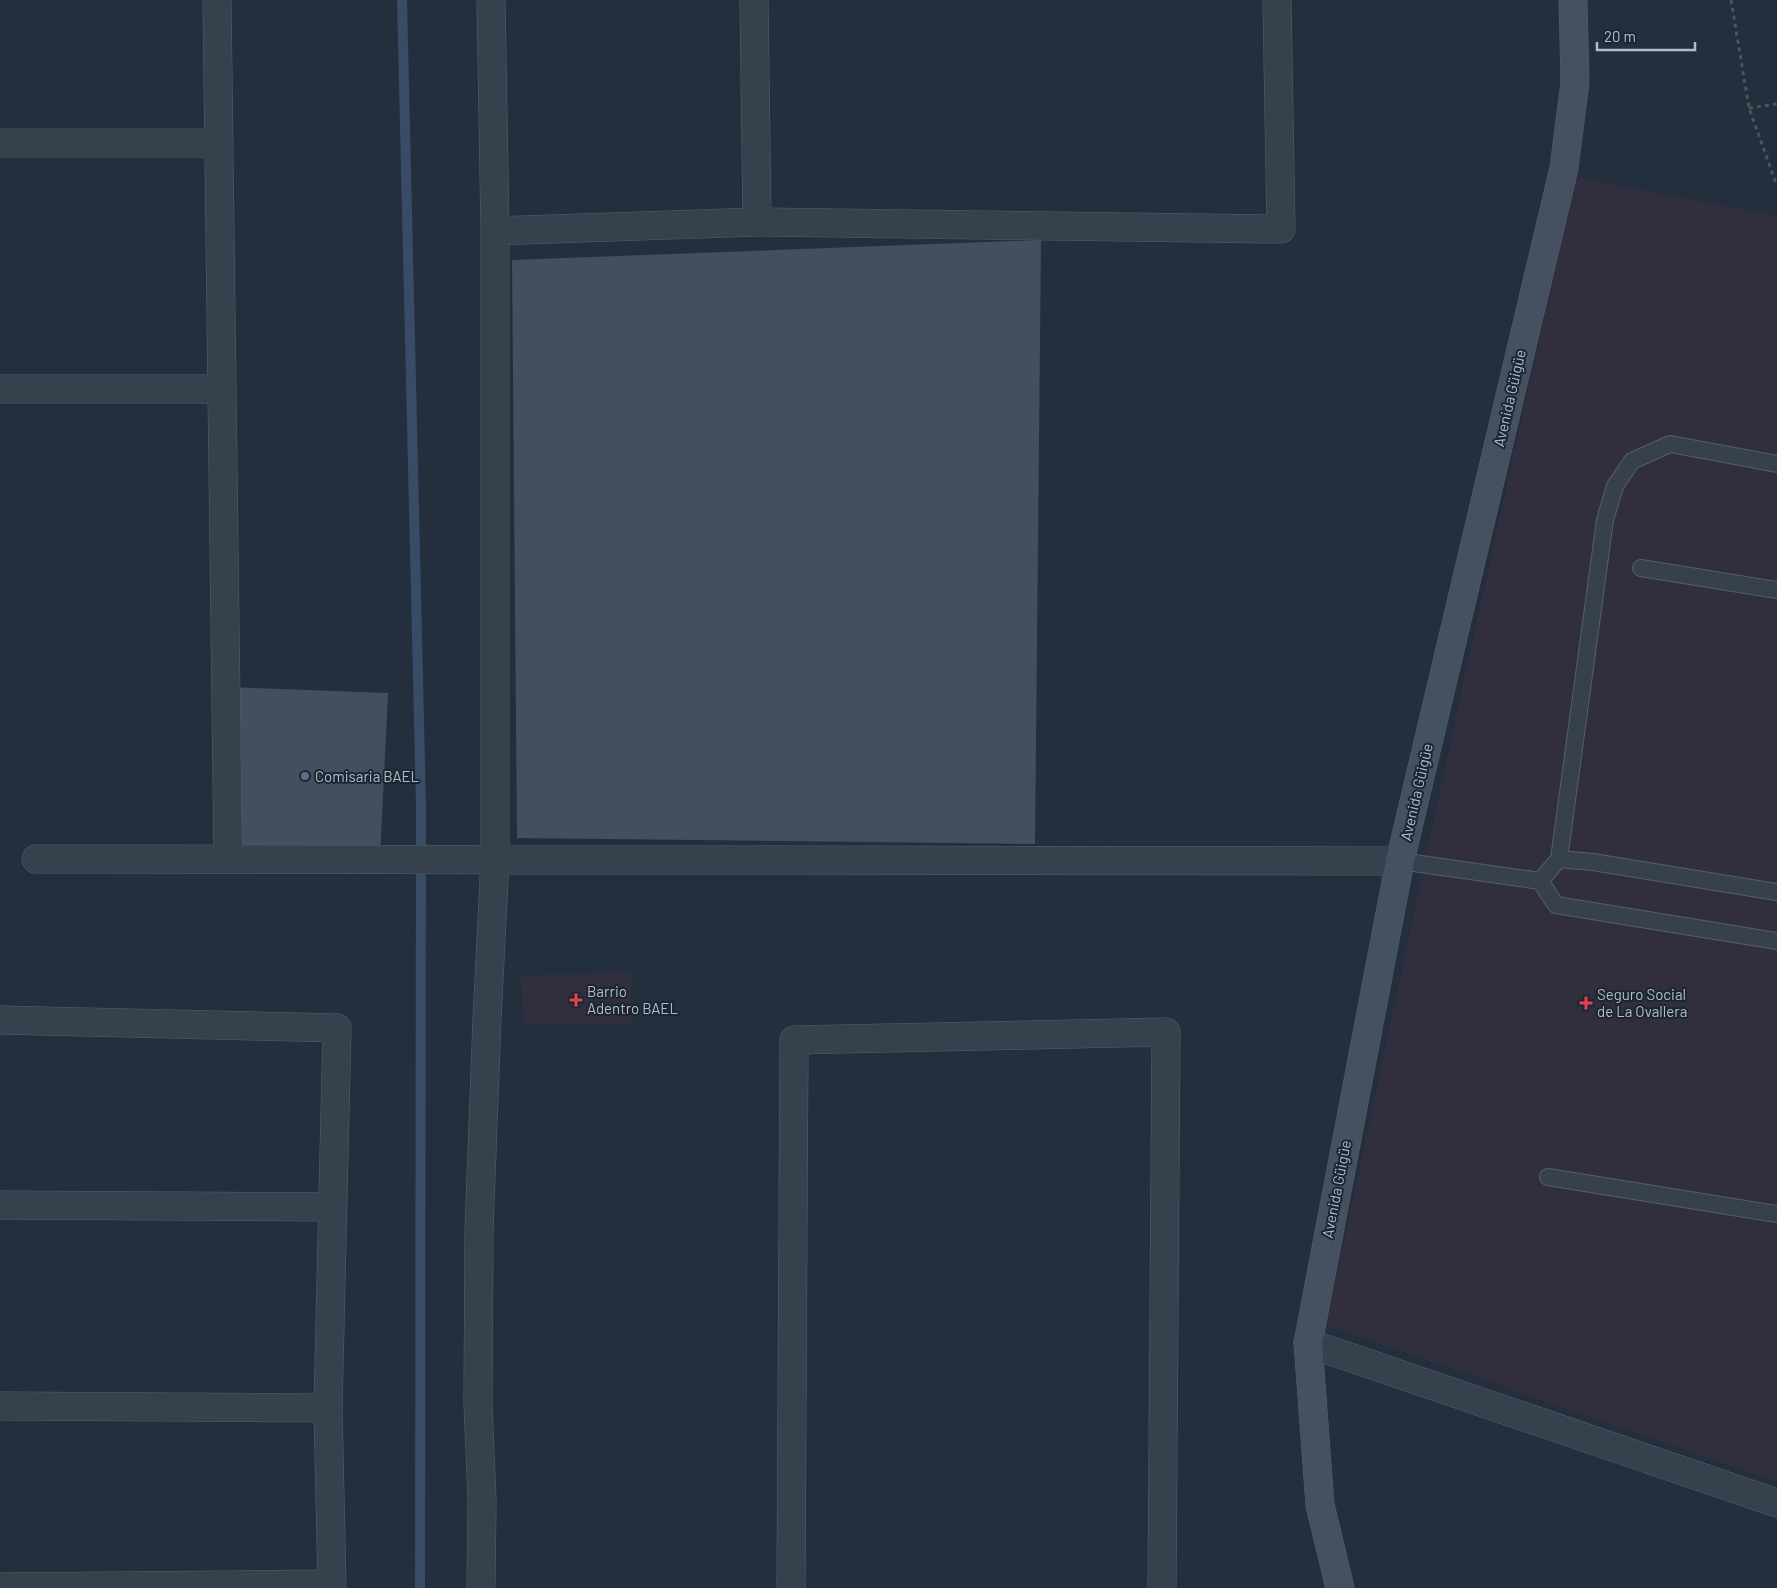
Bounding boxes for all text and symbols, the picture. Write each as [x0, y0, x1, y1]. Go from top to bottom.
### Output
scale bar [1597, 20, 1694, 52]
text: 20 m [1604, 27, 1636, 45]
street label: Avenida Güigüe [1489, 347, 1529, 449]
street label: Avenida Güigüe [1396, 741, 1436, 843]
place label: Comisaria BAEL [315, 767, 419, 785]
marker: Comisaria BAEL [299, 770, 311, 782]
place label: Barrio Adentro BAEL [587, 982, 678, 1017]
place label: Seguro Social de La Ovallera [1597, 985, 1687, 1020]
marker: Barrio Adentro BAEL [569, 993, 583, 1007]
marker: Seguro Social de La Ovallera [1579, 996, 1593, 1010]
street label: Avenida Güigüe [1318, 1138, 1354, 1240]

